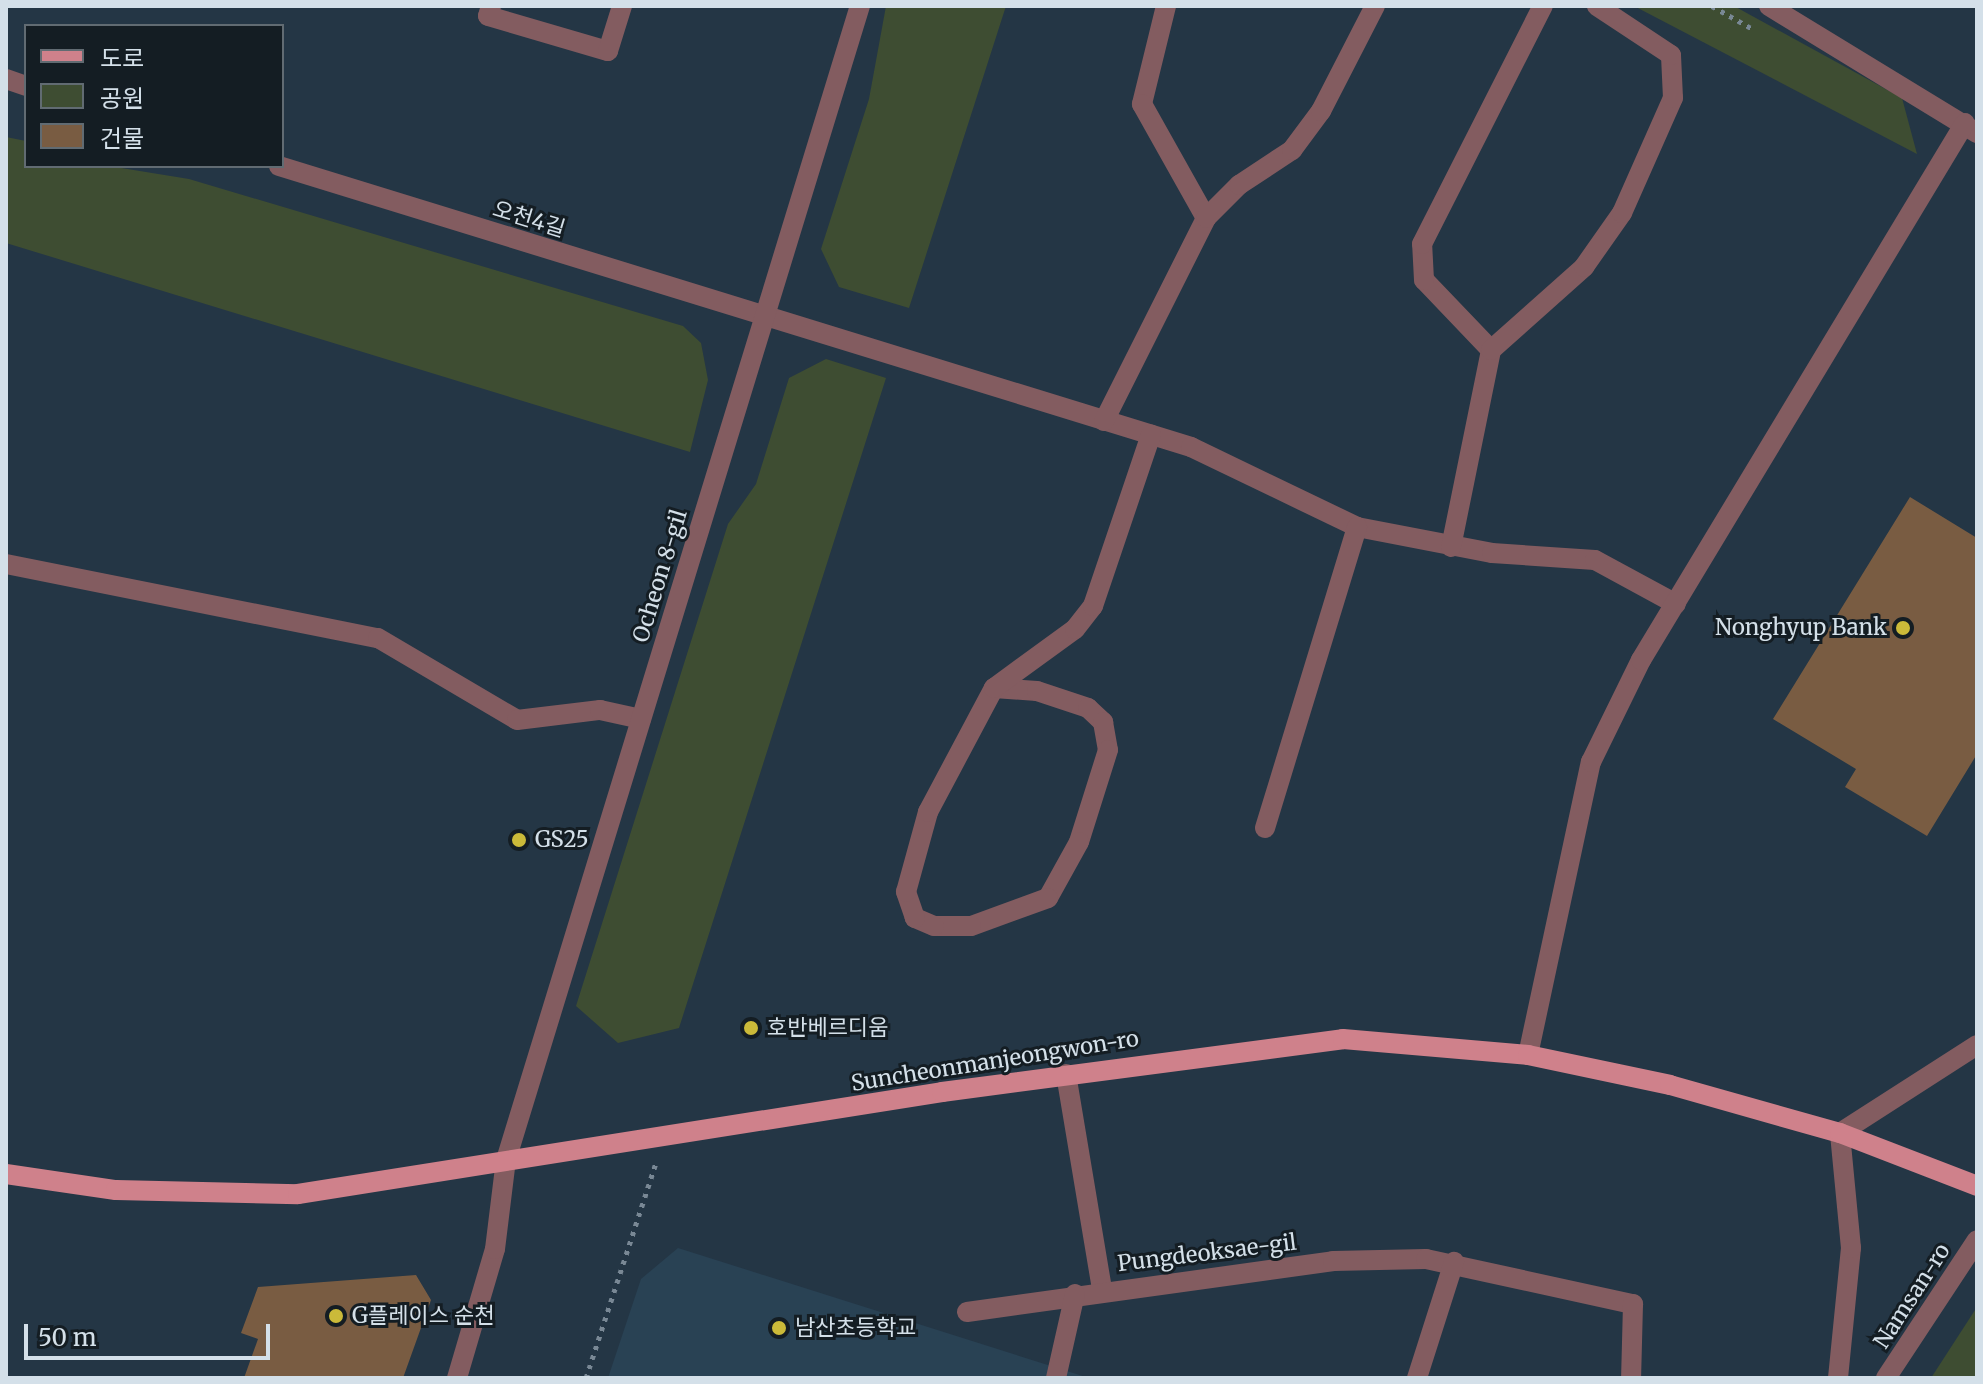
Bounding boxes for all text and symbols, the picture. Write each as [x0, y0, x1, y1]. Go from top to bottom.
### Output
legend [24, 24, 284, 168]
text: 도로 [100, 43, 144, 74]
text: 공원 [100, 83, 144, 114]
text: 건물 [100, 123, 144, 154]
street label: 오천4길 [490, 196, 568, 242]
street label: Ocheon 8-gil [627, 507, 693, 645]
place label: Nonghyup Bank [1715, 615, 1887, 641]
marker: Nonghyup Bank [1894, 619, 1912, 637]
place label: GS25 [535, 827, 589, 853]
marker: GS25 [510, 831, 528, 849]
place label: 호반베르디움 [767, 1015, 888, 1041]
marker: 호반베르디움 [742, 1019, 760, 1037]
street label: Suncheonmanjeongwon-ro [849, 1025, 1141, 1097]
street label: Pungdeoksae-gil [1116, 1229, 1298, 1277]
street label: Namsan-ro [1868, 1239, 1956, 1353]
place label: G플레이스 순천 [352, 1303, 495, 1329]
marker: G플레이스 순천 [327, 1307, 345, 1325]
scale bar [28, 1308, 274, 1358]
place label: 남산초등학교 [795, 1315, 916, 1341]
marker: 남산초등학교 [770, 1319, 788, 1337]
text: 50 m [38, 1322, 97, 1353]

